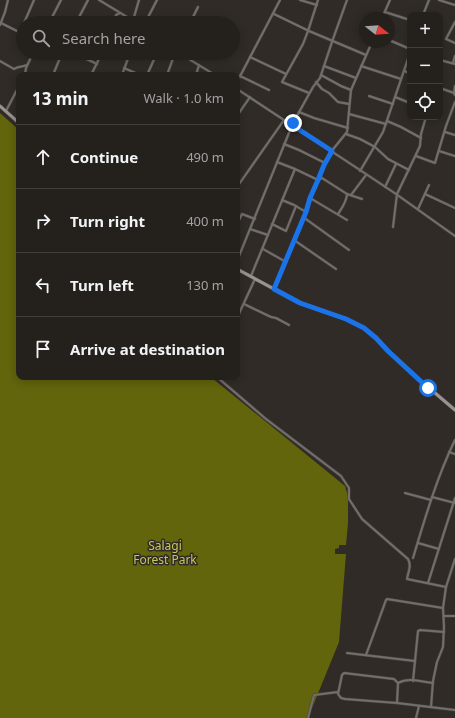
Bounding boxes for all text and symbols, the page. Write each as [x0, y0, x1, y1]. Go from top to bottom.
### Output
north arrow [359, 12, 395, 48]
map controls [407, 12, 443, 120]
button: + [407, 12, 443, 48]
search box [16, 16, 240, 60]
icon: search [30, 27, 52, 49]
text: Search here [62, 28, 145, 48]
button: − [407, 48, 443, 84]
button: locate [407, 84, 443, 120]
text: 13 min [32, 87, 89, 110]
text: Walk · 1.0 km [144, 89, 224, 107]
route end [284, 114, 302, 132]
icon: ahead [32, 146, 54, 168]
text: Continue [70, 147, 138, 167]
text: 490 m [186, 148, 224, 166]
icon: right [32, 210, 54, 232]
text: Turn right [70, 211, 145, 231]
text: 400 m [186, 212, 224, 230]
icon: left [32, 274, 54, 296]
text: Turn left [70, 275, 134, 295]
text: 130 m [186, 276, 224, 294]
icon: arrive [32, 338, 54, 360]
text: Arrive at destination [70, 339, 225, 359]
route start [419, 379, 437, 397]
park label: Salagi Forest Park [133, 537, 197, 568]

